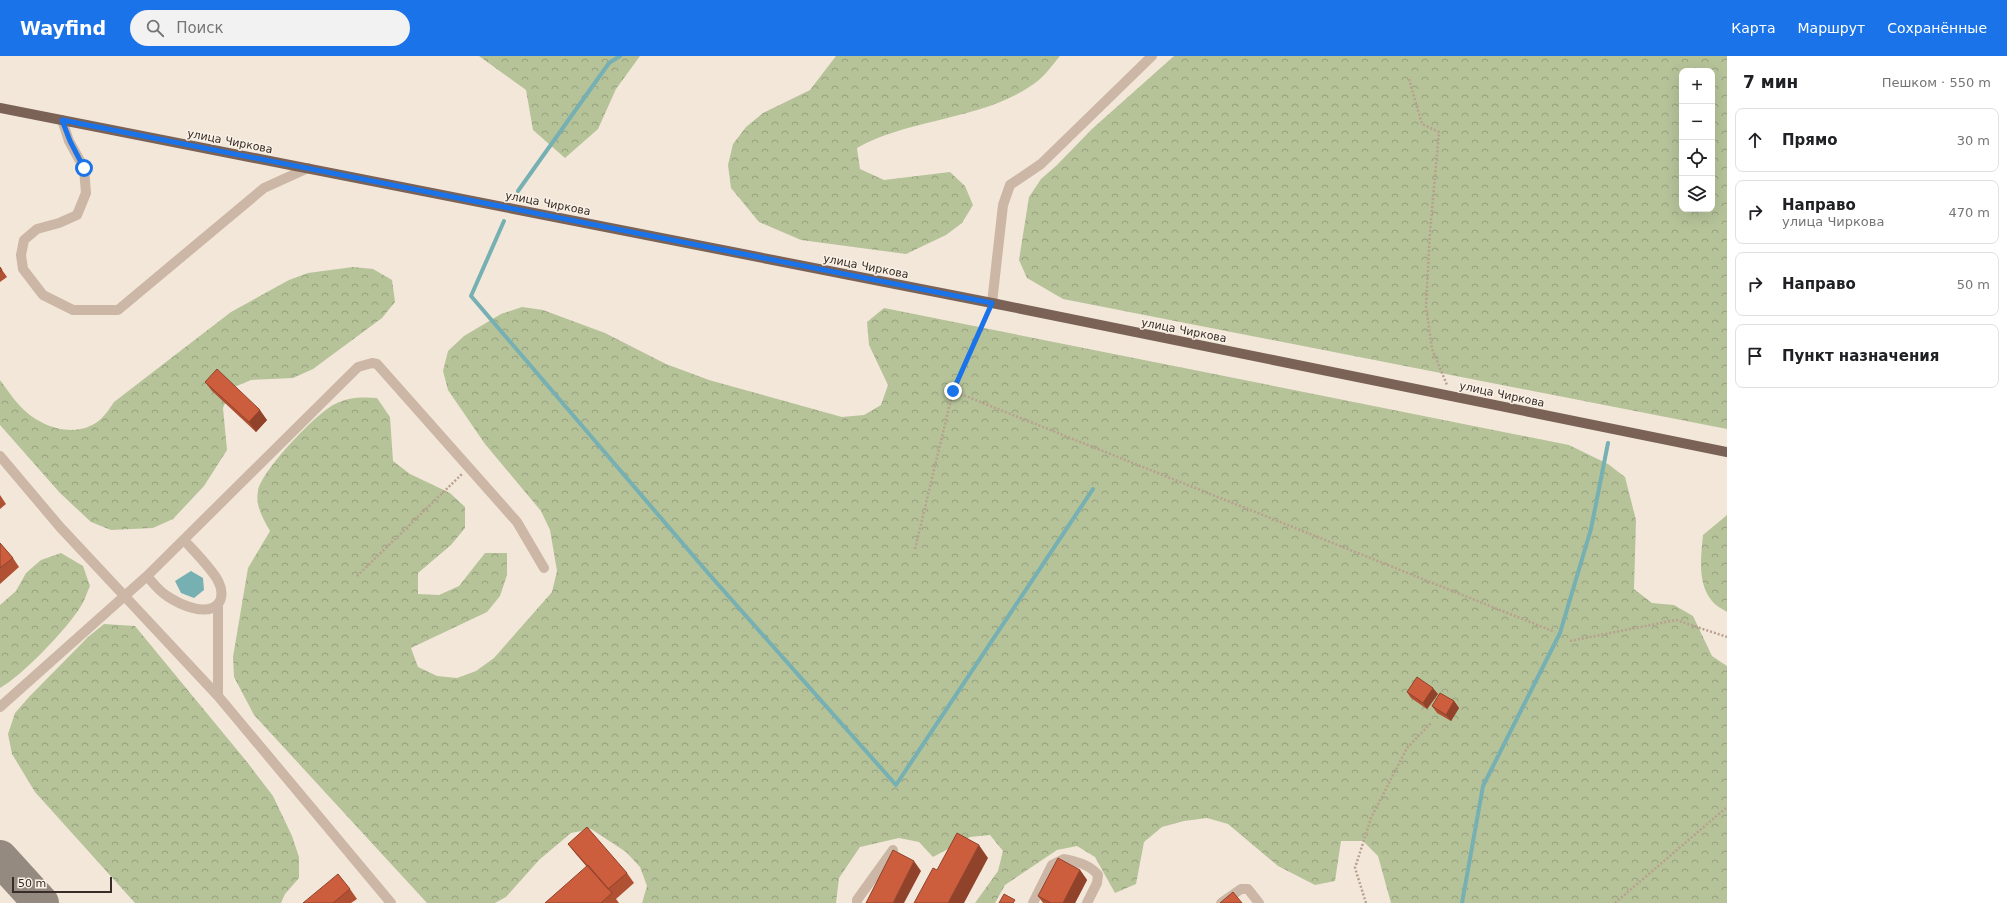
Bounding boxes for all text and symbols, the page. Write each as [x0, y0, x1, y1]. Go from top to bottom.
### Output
search box [130, 10, 410, 46]
text: Wayfind [20, 17, 106, 39]
icon: search [144, 17, 166, 39]
text: Поиск [176, 19, 224, 37]
text: Карта [1731, 20, 1775, 36]
text: Маршрут [1797, 20, 1865, 36]
text: Сохранённые [1887, 20, 1987, 36]
map controls [1679, 68, 1715, 212]
button: + [1679, 68, 1715, 104]
text: 7 мин [1743, 72, 1798, 92]
text: Пешком · 550 m [1882, 75, 1991, 90]
button: − [1679, 104, 1715, 140]
street label: улица Чиркова [186, 127, 274, 156]
icon: ahead [1744, 129, 1766, 151]
text: Прямо [1782, 131, 1838, 149]
text: 30 m [1957, 133, 1990, 148]
button: locate [1679, 140, 1715, 176]
route start [75, 159, 93, 177]
button: layers [1679, 176, 1715, 212]
street label: улица Чиркова [504, 189, 592, 218]
text: Направо [1782, 196, 1856, 214]
icon: right [1744, 201, 1766, 223]
text: 470 m [1948, 205, 1990, 220]
text: улица Чиркова [1782, 214, 1884, 229]
street label: улица Чиркова [822, 252, 910, 281]
icon: right [1744, 273, 1766, 295]
text: Направо [1782, 275, 1856, 293]
text: 50 m [1957, 277, 1990, 292]
street label: улица Чиркова [1140, 316, 1228, 345]
icon: arrive [1744, 345, 1766, 367]
text: Пункт назначения [1782, 347, 1939, 365]
street label: улица Чиркова [1458, 379, 1546, 410]
route end [944, 382, 962, 400]
scale bar [12, 875, 112, 894]
text: 50 m [18, 877, 46, 890]

